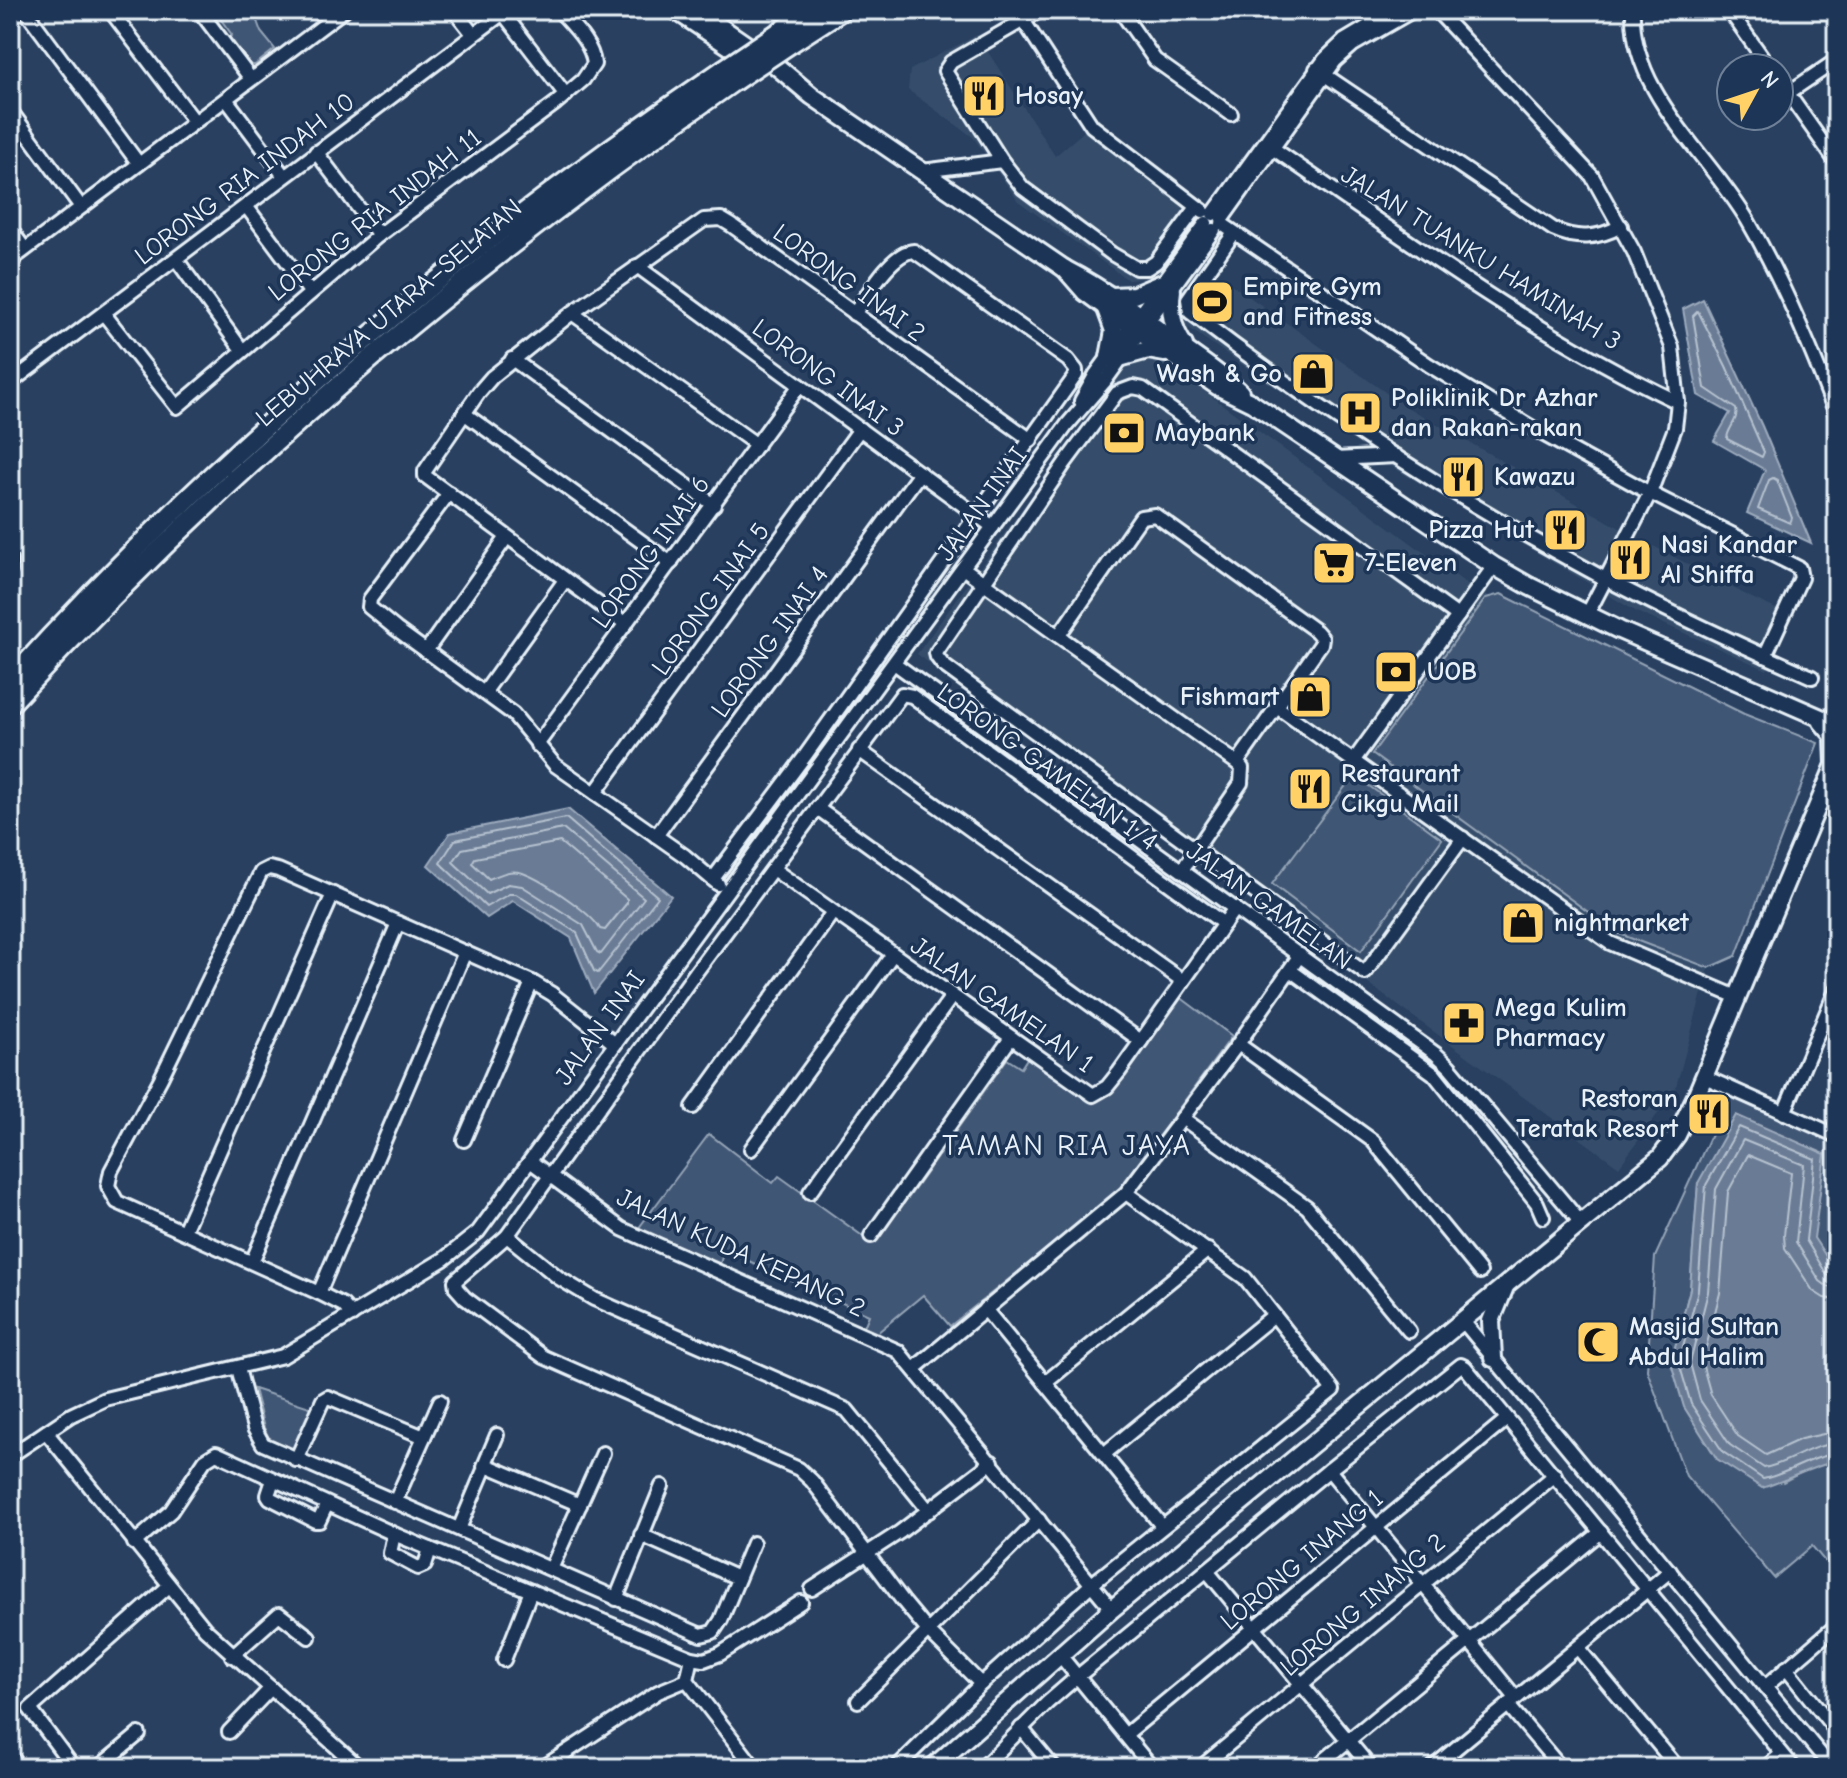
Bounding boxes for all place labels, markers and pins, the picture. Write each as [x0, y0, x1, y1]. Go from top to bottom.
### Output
restaurant icon: Hosay [960, 72, 1008, 120]
place label: Hosay [1015, 81, 1083, 111]
place label: Empire Gym and Fitness [1243, 272, 1382, 332]
sports icon: Empire Gym and Fitness [1188, 278, 1236, 326]
shop icon: Wash & Go [1289, 350, 1337, 398]
place label: Wash & Go [1157, 359, 1282, 389]
place label: Poliklinik Dr Azhar dan Rakan-rakan [1391, 383, 1598, 443]
hospital icon: Poliklinik Dr Azhar dan Rakan-rakan [1336, 389, 1384, 437]
bank icon: Maybank [1100, 409, 1148, 457]
place label: Maybank [1155, 418, 1255, 448]
restaurant icon: Kawazu [1439, 453, 1487, 501]
place label: Kawazu [1494, 462, 1576, 492]
restaurant icon: Pizza Hut [1541, 506, 1589, 554]
place label: Pizza Hut [1428, 515, 1534, 545]
place label: Nasi Kandar Al Shiffa [1661, 530, 1798, 590]
restaurant icon: Nasi Kandar Al Shiffa [1606, 536, 1654, 584]
supermarket icon: 7-Eleven [1310, 539, 1358, 587]
place label: 7-Eleven [1365, 548, 1457, 578]
bank icon: UOB [1372, 648, 1420, 696]
place label: UOB [1427, 657, 1477, 687]
shop icon: Fishmart [1286, 673, 1334, 721]
place label: Fishmart [1180, 682, 1279, 712]
place label: Restaurant Cikgu Mail [1341, 759, 1461, 819]
restaurant icon: Restaurant Cikgu Mail [1286, 765, 1334, 813]
shop icon: nightmarket [1499, 899, 1547, 947]
place label: nightmarket [1554, 908, 1689, 938]
place label: Mega Kulim Pharmacy [1495, 993, 1627, 1053]
pharmacy icon: Mega Kulim Pharmacy [1440, 999, 1488, 1047]
place label: Restoran Teratak Resort [1516, 1084, 1678, 1144]
restaurant icon: Restoran Teratak Resort [1685, 1090, 1733, 1138]
place label: Masjid Sultan Abdul Halim [1629, 1312, 1779, 1372]
mosque icon: Masjid Sultan Abdul Halim [1574, 1318, 1622, 1366]

